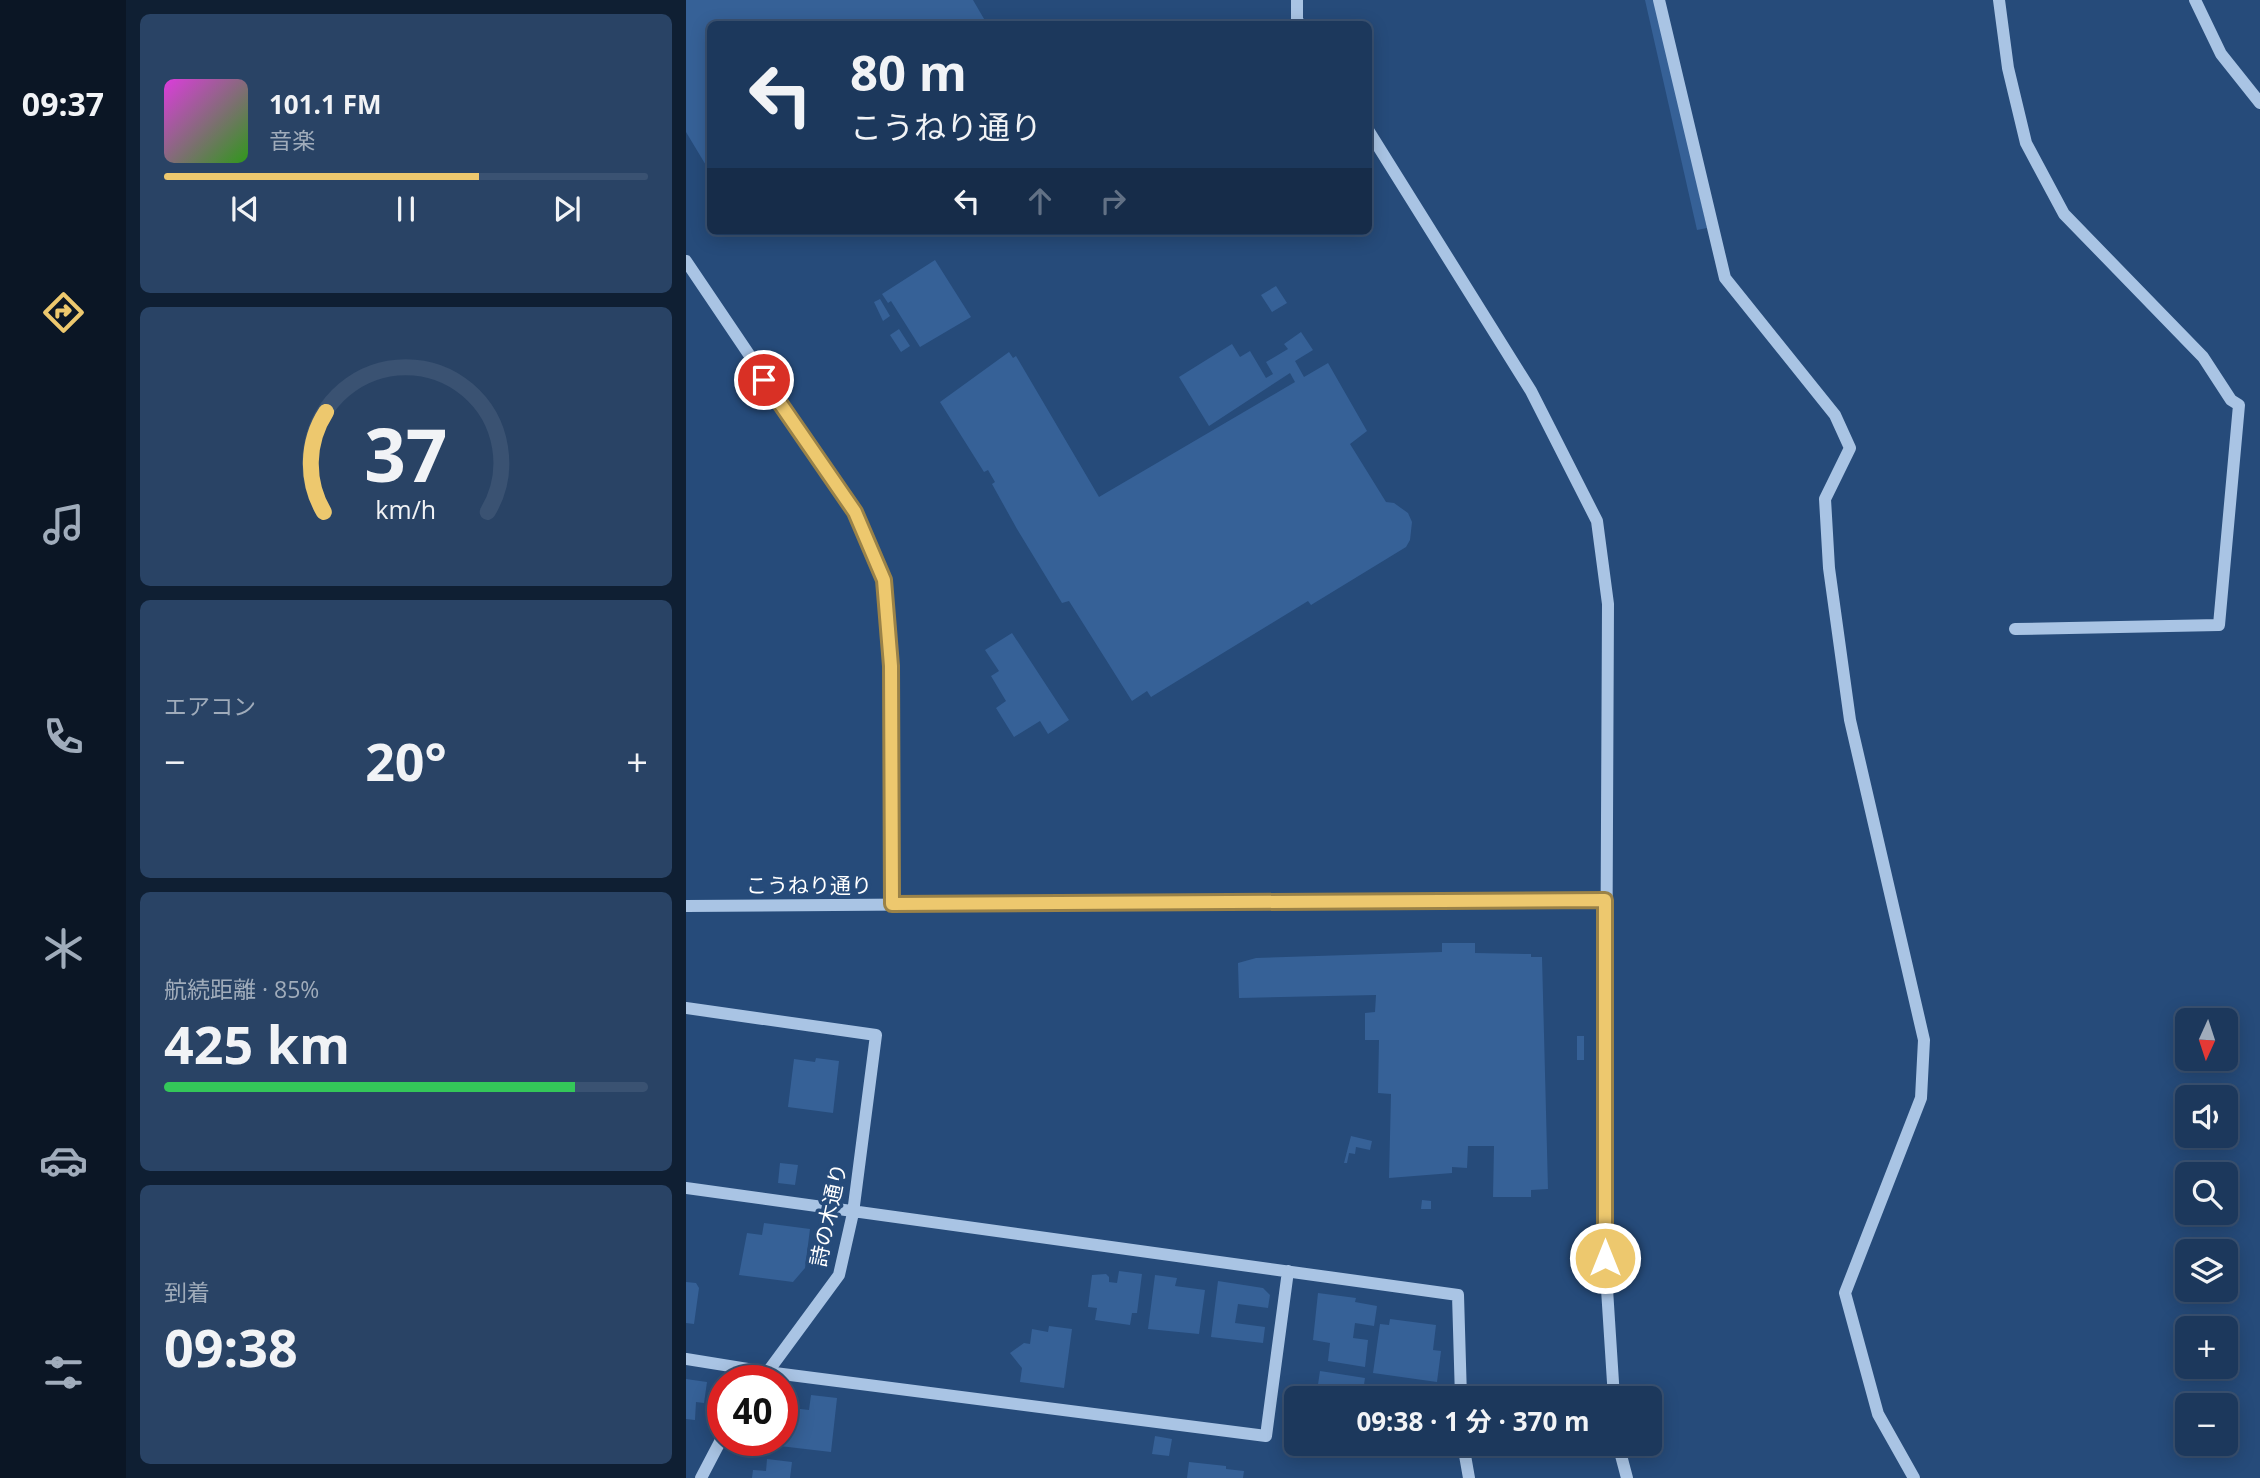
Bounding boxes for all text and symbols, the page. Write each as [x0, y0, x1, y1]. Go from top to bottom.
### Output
text: 80 m [850, 39, 967, 105]
icon: left [735, 49, 826, 140]
text: 09:37 [22, 82, 104, 125]
text: 101.1 FM [269, 86, 381, 122]
text: こうねり通り [850, 105, 1042, 148]
text: 音楽 [269, 124, 315, 156]
icon: left [948, 182, 986, 220]
icon: ahead [1021, 182, 1059, 220]
icon: right [1094, 182, 1132, 220]
icon: previous [226, 190, 264, 228]
icon: pause [387, 190, 425, 228]
icon: next [548, 190, 586, 228]
icon: directions [39, 288, 88, 337]
pin [734, 350, 794, 410]
icon: arrive [745, 361, 783, 399]
text: 37 [364, 405, 448, 504]
text: km/h [376, 492, 436, 526]
icon: music [39, 500, 88, 549]
text: エアコン [164, 690, 256, 722]
icon: phone [39, 712, 88, 761]
text: 20° [365, 725, 447, 796]
text: − [164, 735, 186, 787]
text: + [626, 735, 648, 787]
street label: こうねり通り [746, 871, 872, 899]
icon: climate [39, 924, 88, 973]
text: 航続距離 · 85% [164, 973, 319, 1005]
text: 425 km [164, 1008, 350, 1079]
north arrow [2175, 1008, 2238, 1071]
map controls [2175, 1008, 2238, 1456]
button: sound [2175, 1085, 2238, 1148]
icon: car [39, 1136, 88, 1185]
street label: 詩の木通り [803, 1161, 853, 1269]
button: search [2175, 1162, 2238, 1225]
position arrow [1568, 1221, 1642, 1295]
button: layers [2175, 1239, 2238, 1302]
text: 到着 [164, 1276, 210, 1308]
text: 09:38 [164, 1311, 298, 1382]
button: + [2175, 1316, 2238, 1379]
icon: filters [39, 1348, 88, 1397]
speed limit sign: 40 [707, 1365, 798, 1456]
button: − [2175, 1393, 2238, 1456]
text: 09:38 · 1 分 · 370 m [1356, 1403, 1590, 1439]

